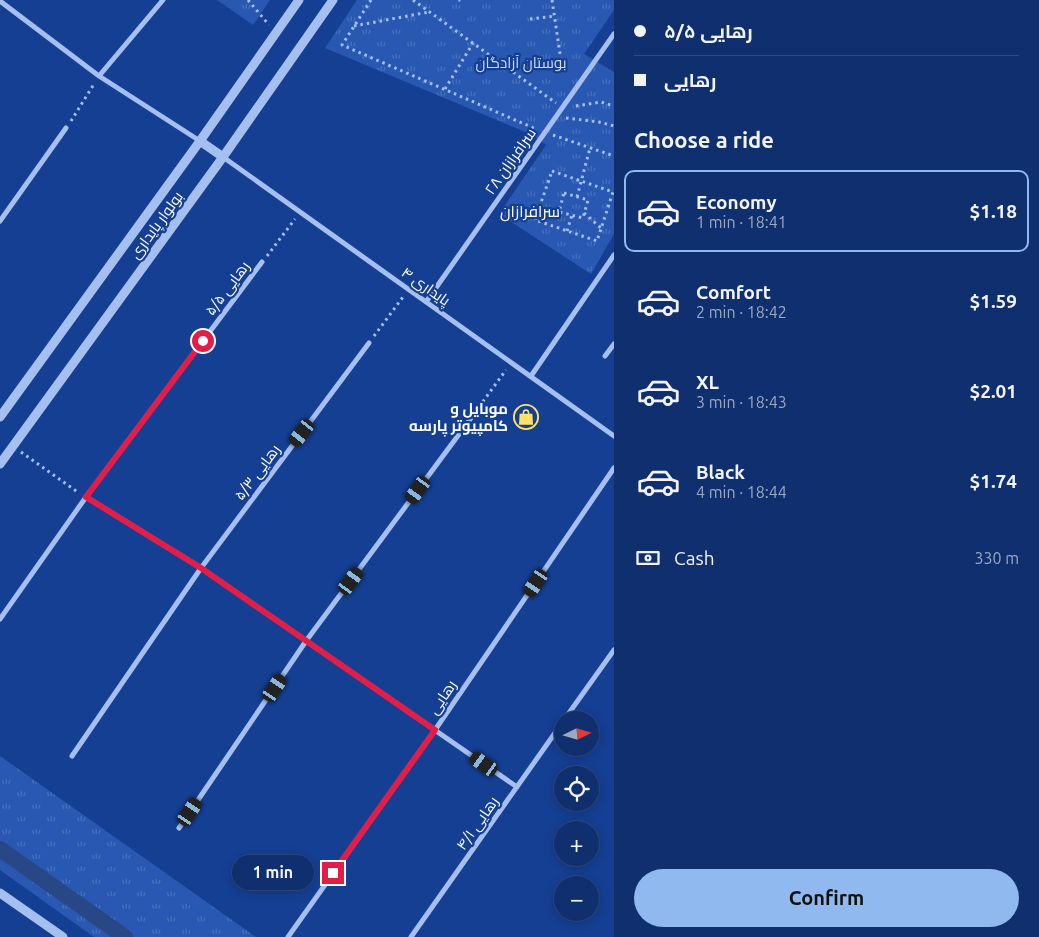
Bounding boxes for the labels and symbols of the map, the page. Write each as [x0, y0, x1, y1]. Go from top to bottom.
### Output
park label: بوستان آزادگان [475, 54, 567, 73]
street label: سرافرازان ۲۸ [481, 125, 541, 199]
street label: بولوار پایداری [126, 188, 188, 263]
district label: سرافرازان [500, 202, 560, 222]
street label: رهایی ۵/۵ [201, 258, 254, 319]
street label: پایداری ۴ [397, 263, 454, 310]
route start [192, 330, 214, 352]
place label: موبایل و کامپیوتر پارسه [409, 400, 508, 437]
shop icon: موبایل و کامپیوتر پارسه [513, 404, 539, 430]
car [286, 417, 317, 449]
street label: رهایی ۵/۳ [231, 441, 285, 504]
car [403, 473, 432, 507]
car [336, 564, 365, 598]
car [521, 566, 550, 600]
car [260, 671, 289, 705]
street label: رهایی [424, 677, 461, 718]
north arrow [554, 711, 599, 756]
car [467, 749, 500, 779]
street label: رهایی ۴/۱ [453, 793, 503, 854]
car [175, 795, 204, 829]
callout: 1 min [233, 856, 316, 890]
route end [322, 862, 344, 884]

